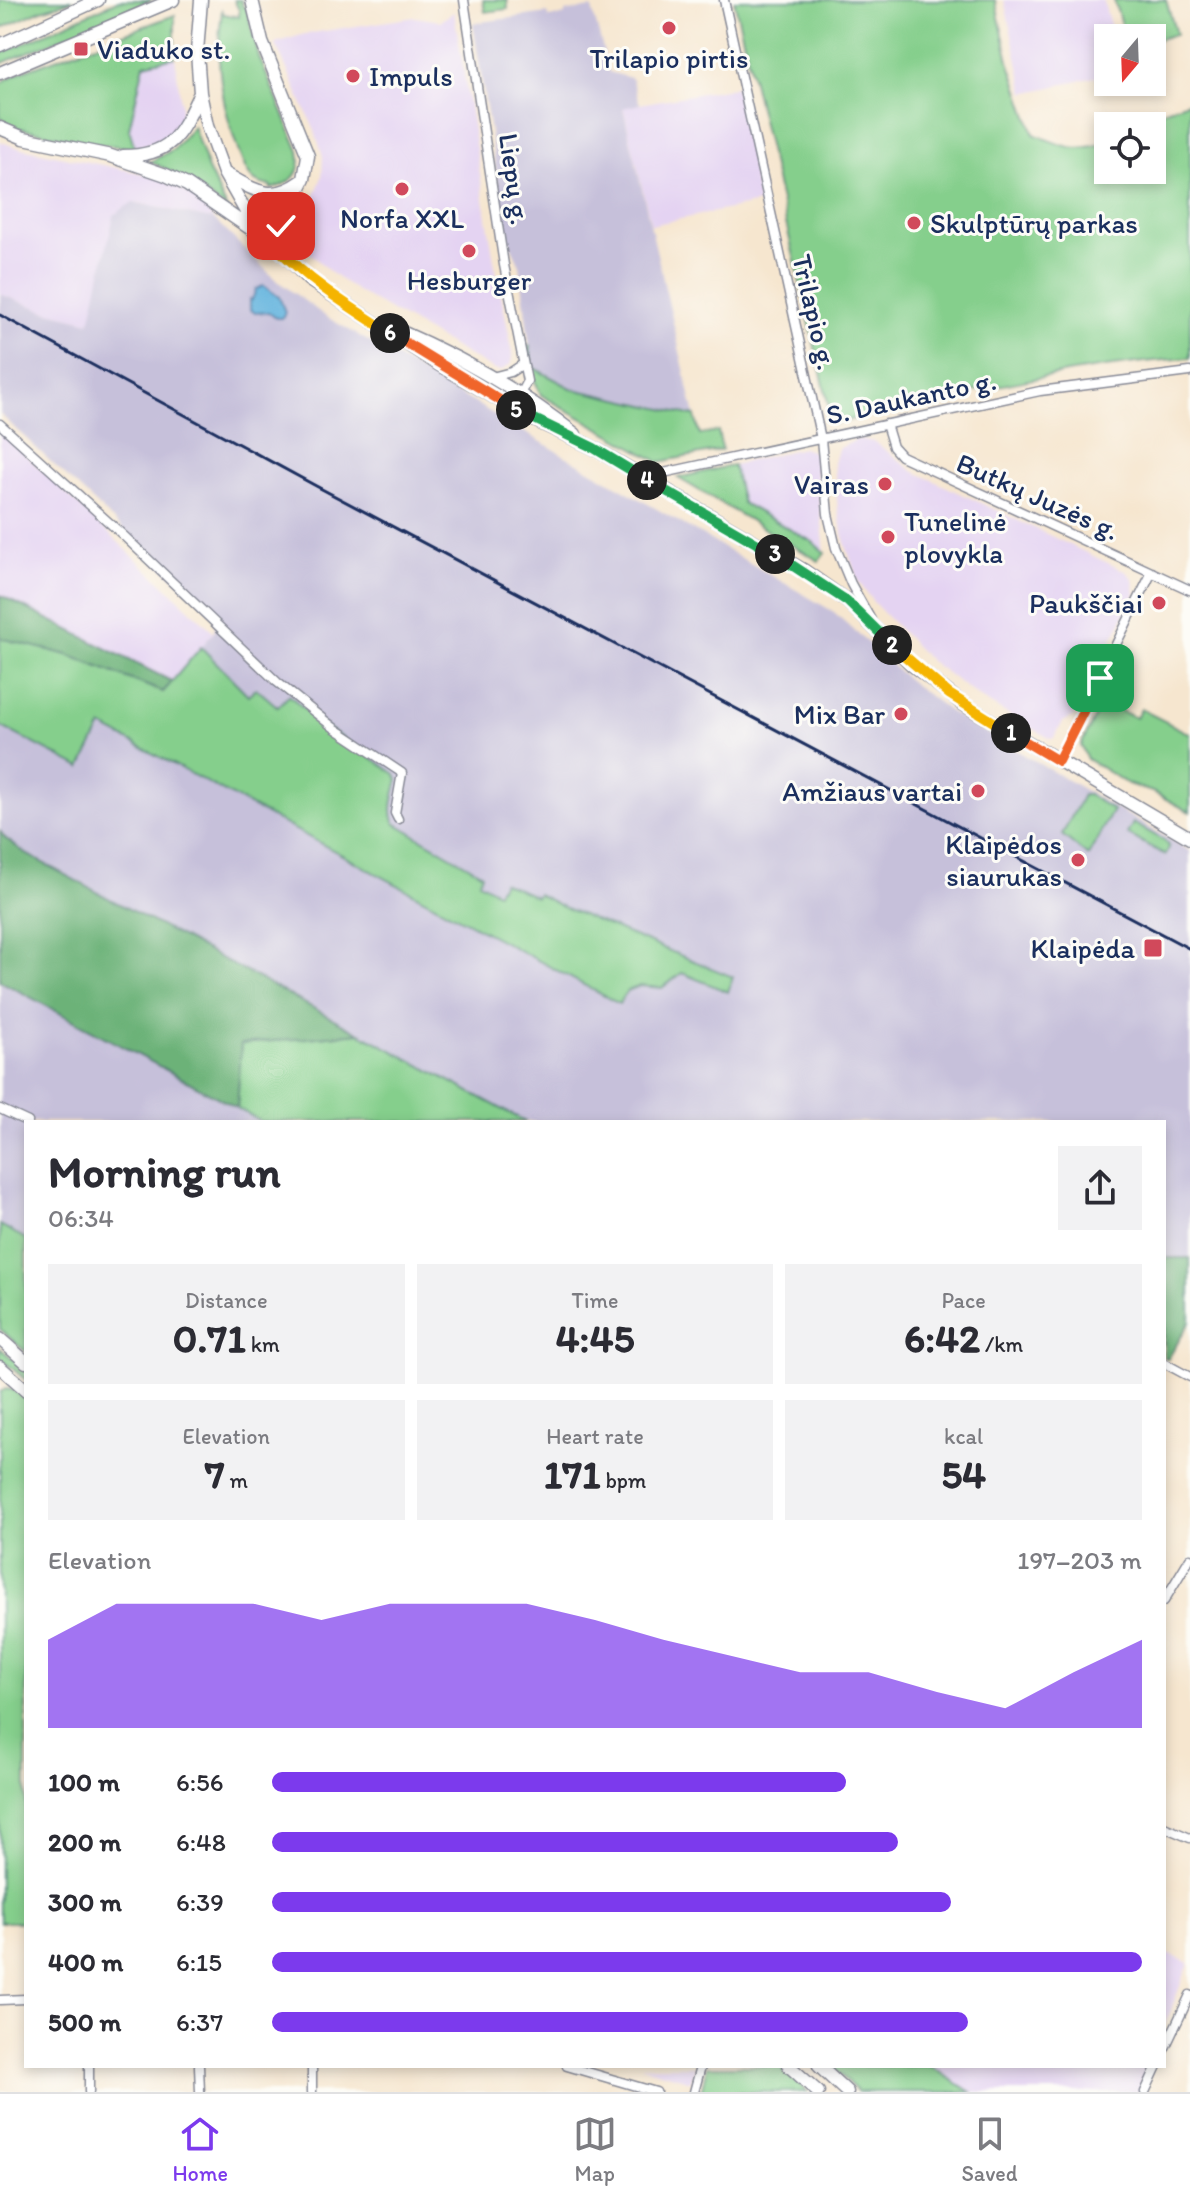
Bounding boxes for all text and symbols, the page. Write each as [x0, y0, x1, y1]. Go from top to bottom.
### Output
marker: Trilapio pirtis [660, 19, 678, 37]
north arrow [1094, 24, 1166, 96]
map controls [1094, 24, 1166, 184]
place label: Viaduko st. [97, 32, 230, 66]
marker: Viaduko st. [72, 40, 90, 58]
place label: Trilapio pirtis [590, 41, 748, 75]
place label: Impuls [369, 59, 453, 93]
marker: Impuls [344, 67, 362, 85]
button: locate [1094, 112, 1166, 184]
street label: Liepų g. [492, 131, 538, 227]
marker: Norfa XXL [393, 180, 411, 198]
pin [247, 192, 315, 260]
place label: Norfa XXL [340, 201, 464, 235]
icon: check [259, 204, 303, 248]
place label: Skulptūrų parkas [930, 206, 1138, 240]
marker: Skulptūrų parkas [905, 214, 923, 232]
marker: Hesburger [460, 242, 478, 260]
street label: Trilapio g. [785, 251, 845, 373]
place label: Hesburger [407, 263, 532, 297]
pin: 6 [370, 313, 410, 353]
text: 6 [384, 319, 396, 346]
street label: S. Daukanto g. [823, 362, 999, 432]
pin: 5 [496, 390, 536, 430]
text: 5 [510, 396, 522, 423]
street label: Butkų Juzės g. [951, 445, 1125, 547]
pin: 4 [627, 460, 667, 500]
text: 4 [640, 466, 654, 493]
place label: Vairas [794, 467, 869, 501]
marker: Vairas [876, 475, 894, 493]
place label: Tunelinė plovykla [904, 504, 1007, 570]
marker: Tunelinė plovykla [879, 528, 897, 546]
pin: 3 [755, 534, 795, 574]
text: 3 [769, 540, 781, 567]
place label: Paukščiai [1029, 586, 1143, 620]
marker: Paukščiai [1150, 594, 1168, 612]
pin: 2 [872, 625, 912, 665]
text: 2 [886, 631, 898, 658]
pin [1066, 644, 1134, 712]
icon: arrive [1078, 656, 1122, 700]
place label: Mix Bar [794, 697, 885, 731]
marker: Mix Bar [892, 705, 910, 723]
pin: 1 [991, 713, 1031, 753]
text: 1 [1006, 719, 1016, 746]
place label: Amžiaus vartai [782, 774, 962, 808]
marker: Amžiaus vartai [969, 782, 987, 800]
place label: Klaipėdos siaurukas [945, 827, 1062, 893]
marker: Klaipėdos siaurukas [1069, 851, 1087, 869]
place label: Klaipėda [1031, 931, 1135, 965]
marker: Klaipėda [1142, 937, 1164, 959]
text: Morning run [48, 1145, 281, 1198]
button: share [1058, 1146, 1142, 1230]
text: 06:34 [48, 1202, 114, 1234]
text: Distance [185, 1287, 268, 1314]
text: Time [572, 1287, 618, 1314]
text: Pace [942, 1287, 986, 1314]
text: 0.71 [173, 1314, 246, 1362]
text: 4:45 [556, 1314, 634, 1362]
text: 6:42 [904, 1314, 980, 1362]
text: km [246, 1331, 280, 1358]
text: /km [980, 1331, 1023, 1358]
text: Elevation [183, 1423, 270, 1450]
text: Heart rate [546, 1423, 644, 1450]
text: kcal [944, 1423, 983, 1450]
text: 7 [205, 1450, 225, 1498]
text: 171 [544, 1450, 601, 1498]
text: 54 [941, 1450, 986, 1498]
text: m [225, 1467, 248, 1494]
text: bpm [601, 1467, 646, 1494]
text: Elevation [48, 1544, 151, 1576]
text: 197–203 m [1017, 1544, 1142, 1576]
text: 100 m [48, 1766, 120, 1798]
text: 6:56 [176, 1766, 224, 1798]
text: 200 m [48, 1826, 121, 1858]
text: 6:48 [176, 1826, 226, 1858]
text: 300 m [48, 1886, 122, 1918]
text: 6:39 [176, 1886, 224, 1918]
text: 400 m [48, 1946, 123, 1978]
text: 6:15 [176, 1946, 222, 1978]
text: 500 m [48, 2006, 121, 2038]
text: 6:37 [176, 2006, 223, 2038]
tab: Home [172, 2112, 228, 2187]
tab: Map [573, 2112, 617, 2187]
tab: Saved [961, 2112, 1018, 2187]

